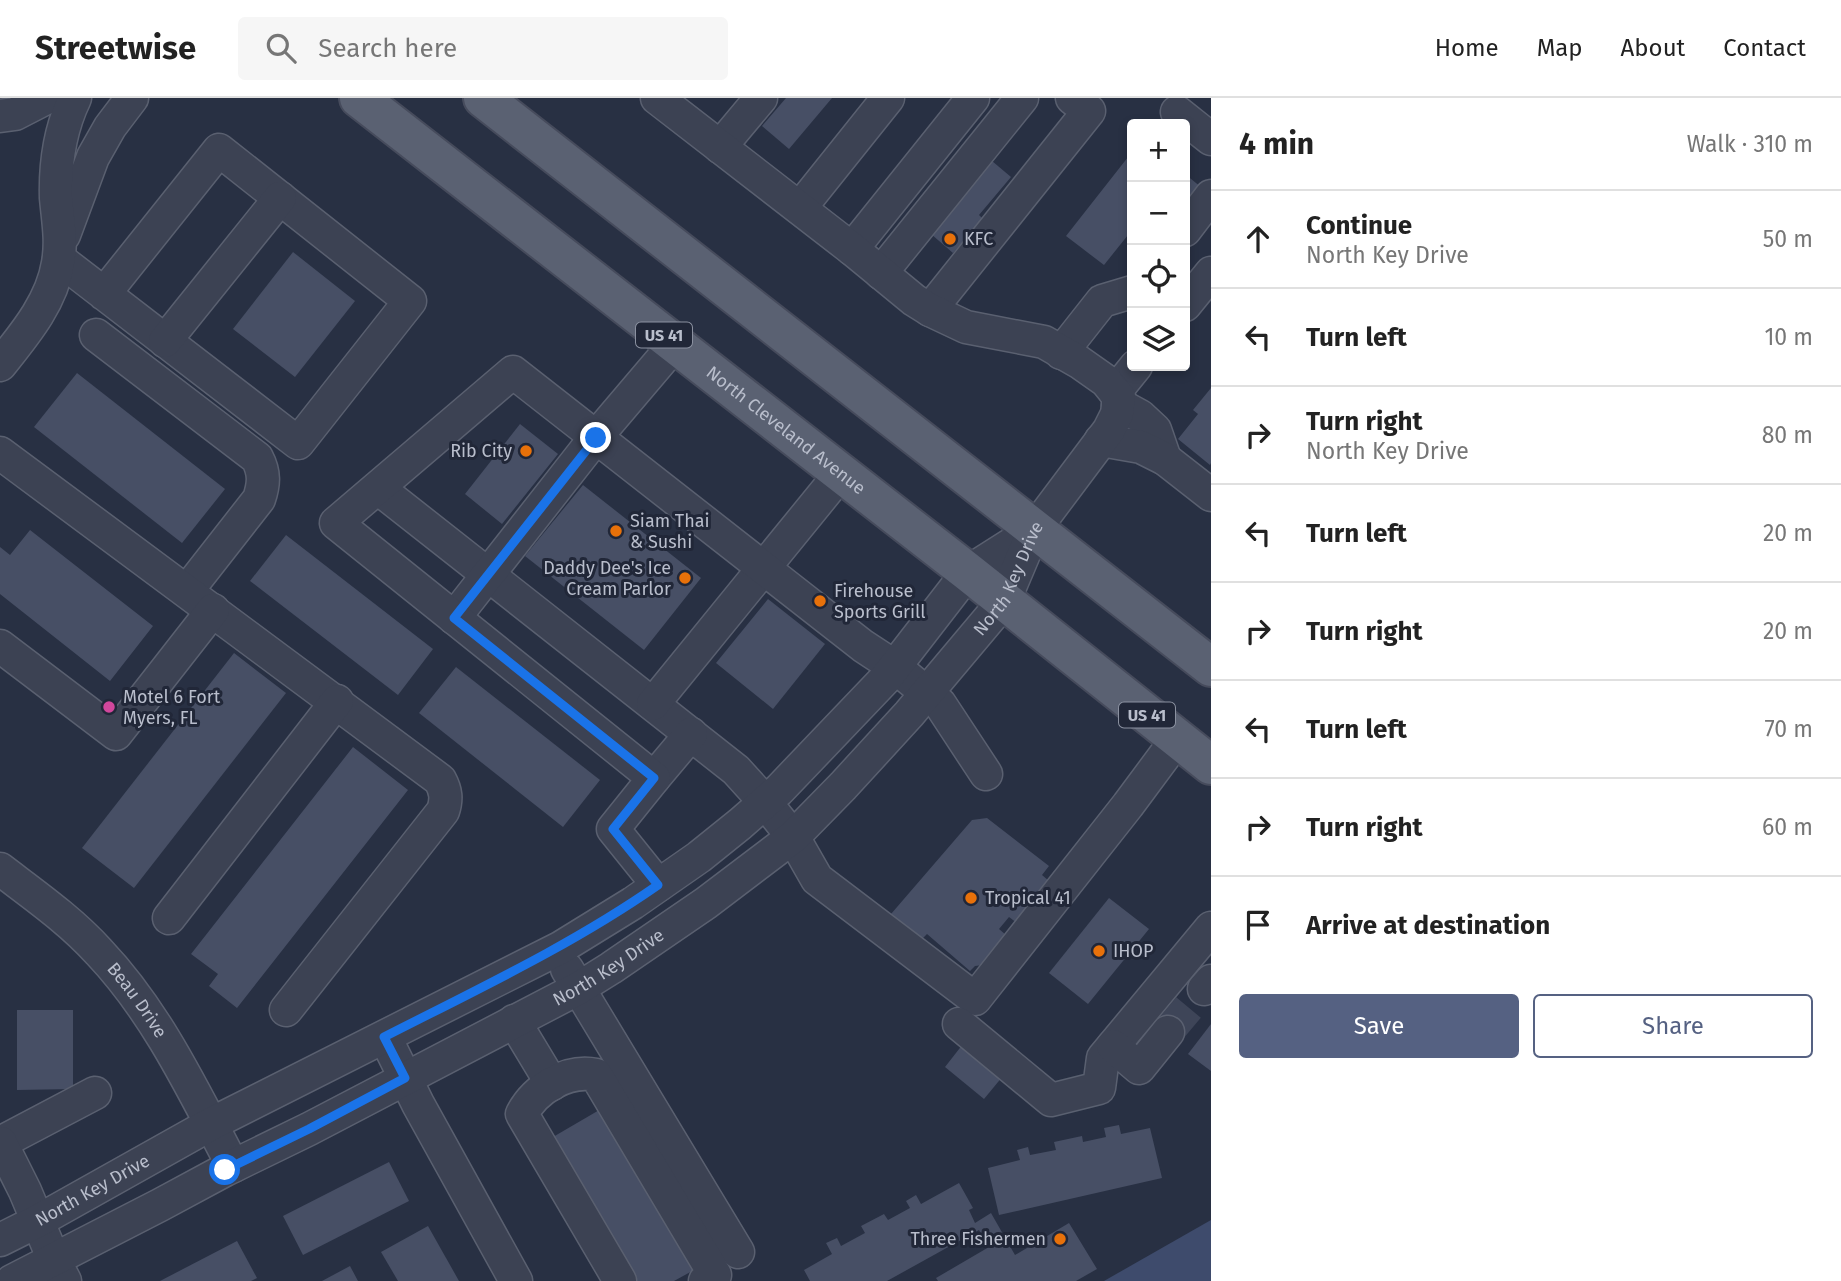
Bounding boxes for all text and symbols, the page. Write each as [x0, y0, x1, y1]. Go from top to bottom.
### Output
search box [238, 17, 728, 80]
text: Streetwise [35, 28, 196, 68]
icon: search [262, 29, 300, 67]
text: Search here [318, 33, 457, 64]
text: Home [1435, 34, 1499, 62]
text: Map [1537, 34, 1583, 62]
text: About [1621, 34, 1685, 62]
text: Contact [1723, 34, 1806, 62]
map controls [1127, 119, 1190, 371]
button: + [1127, 119, 1190, 182]
text: 4 min [1239, 126, 1314, 162]
text: Walk · 310 m [1687, 130, 1813, 158]
button: − [1127, 182, 1190, 245]
text: Continue [1306, 210, 1412, 241]
icon: ahead [1239, 220, 1277, 258]
text: 50 m [1763, 225, 1813, 253]
place label: KFC [964, 228, 993, 250]
marker: KFC [942, 231, 958, 247]
text: North Key Drive [1306, 241, 1469, 269]
button: locate [1127, 245, 1190, 308]
button: layers [1127, 308, 1190, 371]
icon: left [1239, 318, 1277, 356]
road number: US 41 [636, 322, 692, 347]
text: Turn left [1306, 322, 1407, 353]
text: 10 m [1764, 323, 1813, 351]
street label: North Cleveland Avenue [702, 361, 870, 499]
text: Turn right [1306, 406, 1423, 437]
icon: right [1239, 416, 1277, 454]
text: 80 m [1762, 421, 1813, 449]
route end [580, 422, 611, 453]
text: North Key Drive [1306, 437, 1469, 465]
place label: Rib City [450, 440, 512, 462]
marker: Rib City [518, 443, 534, 459]
place label: Siam Thai & Sushi [630, 510, 710, 553]
icon: left [1239, 514, 1277, 552]
street label: North Key Drive [969, 516, 1048, 640]
text: Turn left [1306, 518, 1407, 549]
text: 20 m [1763, 519, 1813, 547]
marker: Siam Thai & Sushi [608, 523, 624, 539]
place label: Daddy Dee's Ice Cream Parlor [543, 557, 671, 600]
marker: Daddy Dee's Ice Cream Parlor [677, 570, 693, 586]
place label: Firehouse Sports Grill [834, 580, 926, 623]
marker: Firehouse Sports Grill [812, 593, 828, 609]
icon: right [1239, 612, 1277, 650]
text: Turn right [1306, 616, 1423, 647]
text: 20 m [1763, 617, 1813, 645]
place label: Motel 6 Fort Myers, FL [123, 686, 221, 729]
marker: Motel 6 Fort Myers, FL [101, 699, 117, 715]
road number: US 41 [1119, 702, 1175, 728]
icon: left [1239, 710, 1277, 748]
text: Turn left [1306, 714, 1407, 745]
text: 70 m [1764, 715, 1813, 743]
icon: right [1239, 808, 1277, 846]
text: Turn right [1306, 812, 1423, 843]
text: 60 m [1762, 813, 1813, 841]
place label: Tropical 41 [985, 887, 1071, 909]
marker: Tropical 41 [963, 890, 979, 906]
icon: arrive [1239, 906, 1277, 944]
text: Arrive at destination [1306, 910, 1550, 941]
street label: North Key Drive [549, 924, 668, 1011]
place label: IHOP [1113, 940, 1153, 962]
marker: IHOP [1091, 943, 1107, 959]
street label: Beau Drive [103, 958, 172, 1042]
button: Save [1239, 994, 1519, 1058]
button: Share [1533, 994, 1813, 1058]
street label: North Key Drive [32, 1150, 154, 1231]
route start [209, 1154, 240, 1185]
place label: Three Fishermen [911, 1228, 1046, 1250]
marker: Three Fishermen [1052, 1231, 1068, 1247]

